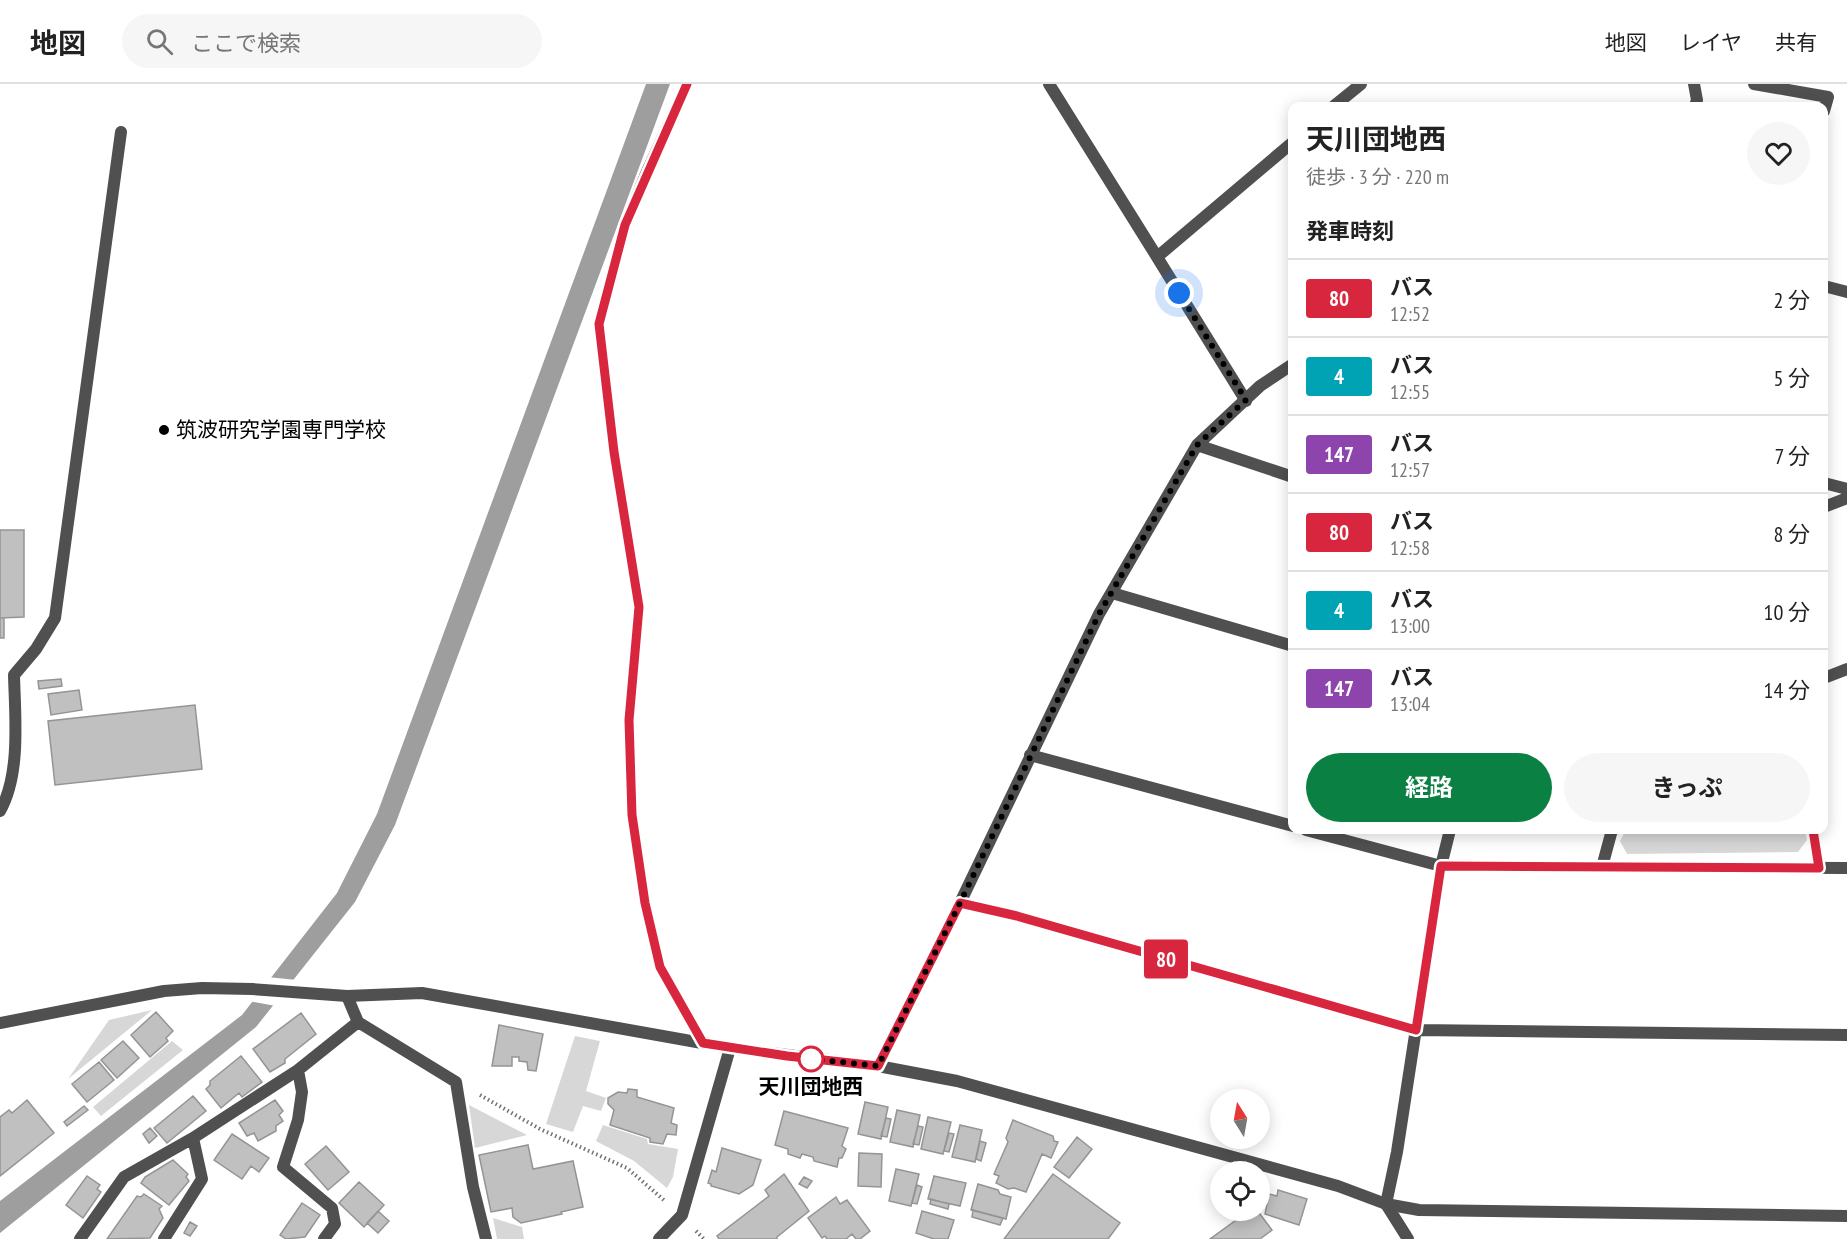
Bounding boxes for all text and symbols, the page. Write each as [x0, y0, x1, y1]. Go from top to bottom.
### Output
search box [122, 14, 542, 68]
text: 地図 [30, 24, 86, 61]
icon: search [143, 25, 176, 58]
text: ここで検索 [191, 29, 301, 57]
text: 地図 [1605, 29, 1647, 56]
text: レイヤ [1680, 29, 1742, 56]
text: 共有 [1775, 29, 1817, 56]
text: 天川団地西 [1306, 120, 1446, 157]
button: heart [1747, 122, 1810, 185]
text: 徒歩 · 3 分 · 220 m [1306, 164, 1449, 190]
text: 発車時刻 [1306, 217, 1394, 245]
text: バス [1390, 273, 1434, 301]
your location [1164, 278, 1194, 308]
text: 80 [1329, 285, 1349, 312]
text: 2 分 [1773, 286, 1810, 314]
text: 12:52 [1390, 301, 1430, 327]
text: バス [1390, 351, 1434, 379]
text: 4 [1334, 363, 1344, 390]
text: 5 分 [1773, 364, 1810, 392]
text: 12:55 [1390, 379, 1430, 405]
place label: 筑波研究学園専門学校 [176, 416, 386, 443]
marker: 筑波研究学園専門学校 [157, 423, 171, 437]
text: バス [1390, 429, 1434, 457]
text: 147 [1324, 441, 1354, 468]
text: 7 分 [1774, 442, 1810, 470]
text: 12:57 [1390, 457, 1430, 483]
text: バス [1390, 507, 1434, 535]
text: 80 [1329, 519, 1349, 546]
text: 8 分 [1773, 520, 1810, 548]
text: 12:58 [1390, 535, 1430, 561]
text: バス [1390, 585, 1434, 613]
text: 4 [1334, 597, 1344, 624]
text: 10 分 [1764, 598, 1810, 626]
text: 13:00 [1390, 613, 1430, 639]
text: バス [1390, 663, 1434, 691]
text: 147 [1324, 675, 1354, 702]
text: 14 分 [1764, 676, 1810, 704]
text: 13:04 [1390, 691, 1430, 717]
button: 経路 [1306, 753, 1552, 822]
button: きっぷ [1564, 753, 1810, 822]
line badge: 80 [1139, 940, 1193, 978]
text: 80 [1156, 946, 1176, 973]
marker: 天川団地西 [798, 1046, 824, 1072]
place label: 天川団地西 [759, 1073, 864, 1100]
north arrow [1210, 1089, 1270, 1149]
map controls [1210, 1089, 1270, 1221]
button: locate [1210, 1161, 1270, 1221]

